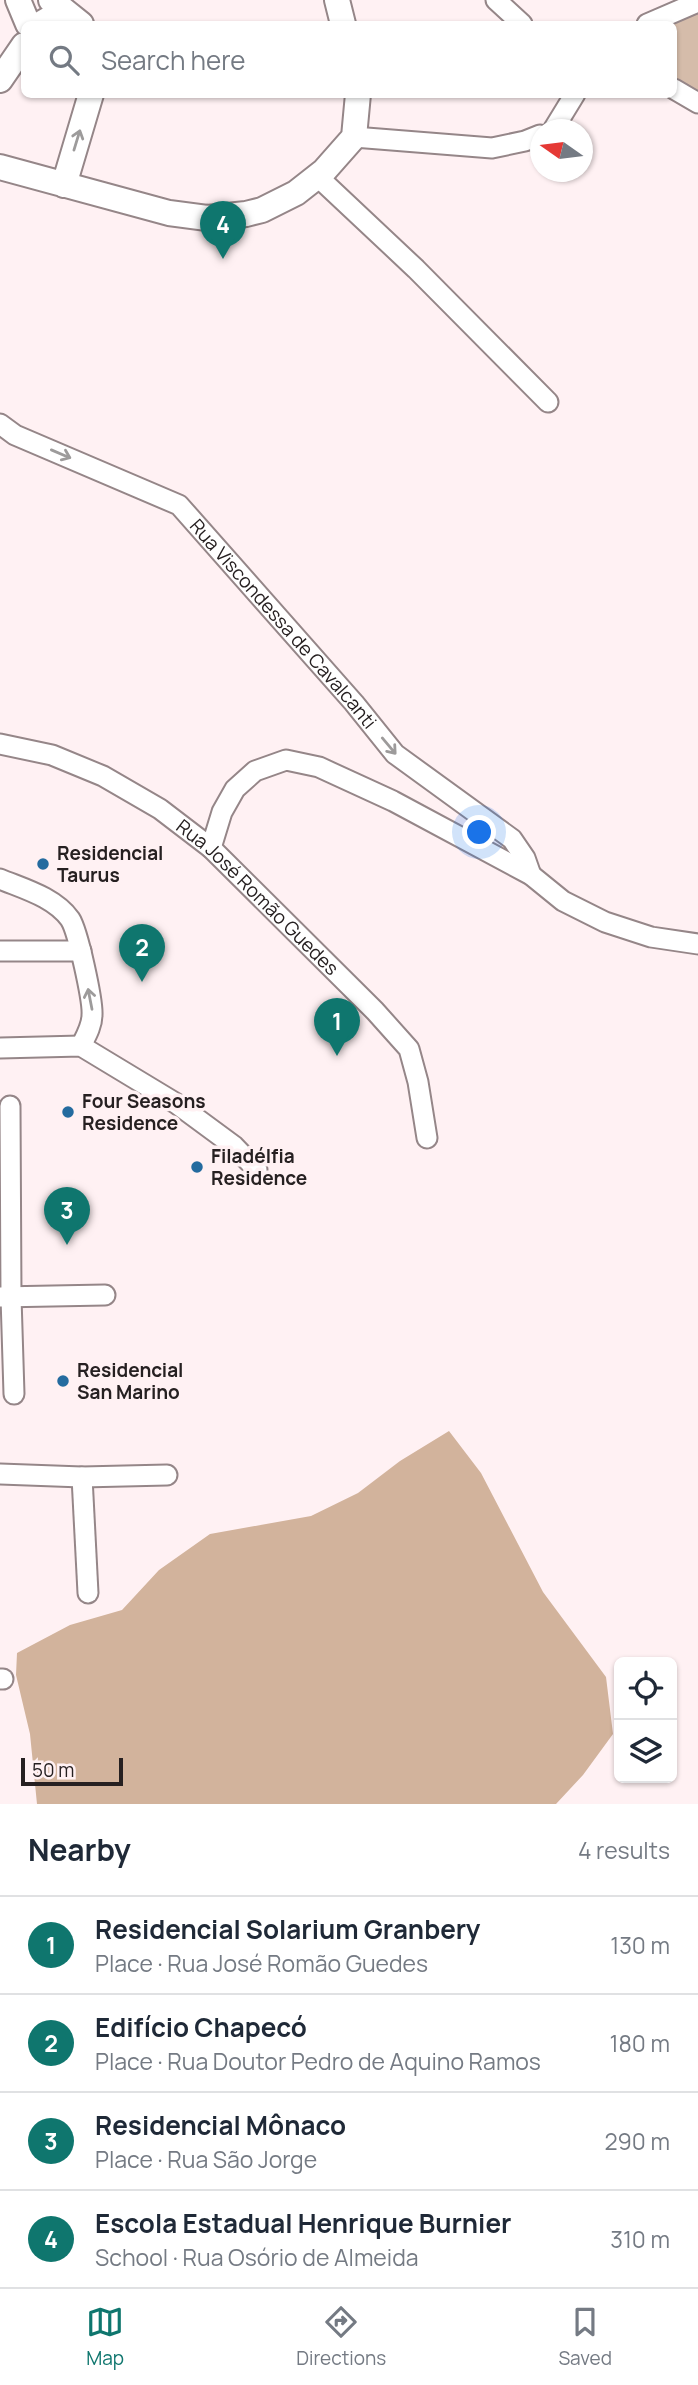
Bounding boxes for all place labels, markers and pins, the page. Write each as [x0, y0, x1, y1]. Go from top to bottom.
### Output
pin: 4 [200, 201, 246, 259]
place label: Residencial Taurus [57, 840, 163, 888]
marker: Residencial Taurus [35, 856, 51, 872]
pin: 2 [119, 924, 165, 982]
pin: 1 [314, 998, 360, 1056]
place label: Four Seasons Residence [82, 1088, 206, 1136]
marker: Four Seasons Residence [60, 1104, 76, 1120]
place label: Filadélfia Residence [211, 1143, 307, 1191]
marker: Filadélfia Residence [189, 1159, 205, 1175]
pin: 3 [44, 1187, 90, 1245]
place label: Residencial San Marino [77, 1357, 183, 1405]
marker: Residencial San Marino [55, 1373, 71, 1389]

